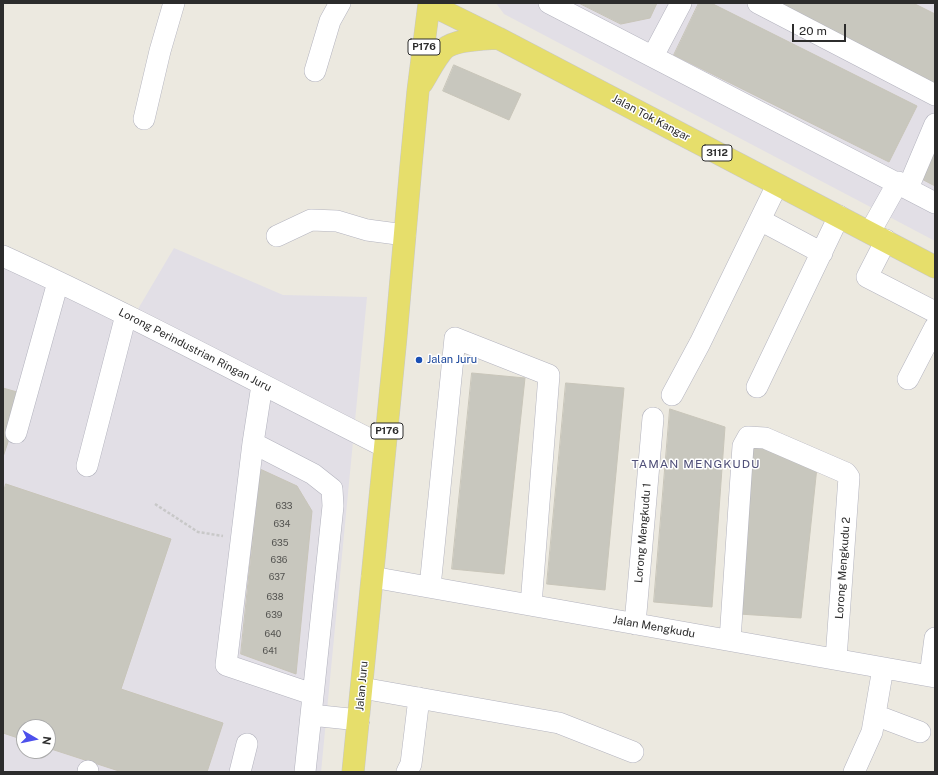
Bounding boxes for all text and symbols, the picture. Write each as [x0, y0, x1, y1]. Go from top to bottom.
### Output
scale bar [794, 16, 848, 42]
text: 20 m [799, 24, 827, 38]
road number: P176 [408, 39, 440, 55]
street label: Jalan Tok Kangar [610, 92, 692, 144]
road number: 3112 [702, 145, 732, 161]
street label: Lorong Perindustrian Ringan Juru [116, 306, 274, 394]
place label: Jalan Juru [427, 353, 477, 367]
marker: Jalan Juru [414, 355, 424, 365]
road number: P176 [371, 423, 403, 439]
district label: TAMAN MENGKUDU [632, 457, 760, 471]
street label: Lorong Mengkudu 1 [632, 482, 654, 584]
house number: 633 [276, 501, 292, 511]
street label: Lorong Mengkudu 2 [833, 516, 853, 620]
house number: 634 [274, 519, 290, 529]
house number: 635 [272, 538, 288, 548]
house number: 636 [271, 555, 287, 565]
house number: 637 [269, 572, 285, 582]
house number: 638 [267, 592, 283, 602]
house number: 639 [266, 610, 282, 620]
street label: Jalan Mengkudu [612, 613, 696, 641]
house number: 640 [265, 629, 281, 639]
house number: 641 [263, 646, 277, 656]
street label: Jalan Juru [353, 660, 371, 712]
north arrow [16, 719, 56, 759]
text: N [40, 736, 53, 746]

